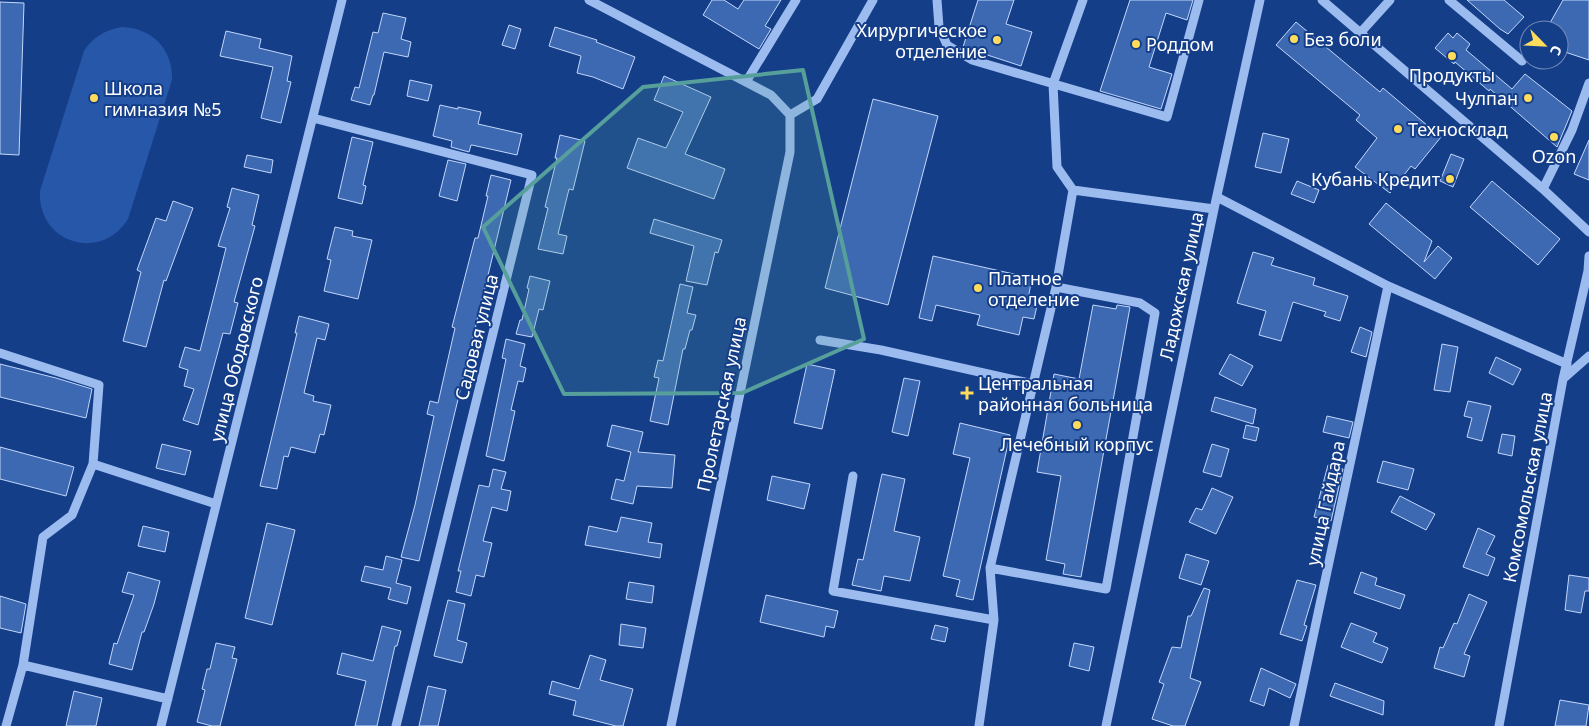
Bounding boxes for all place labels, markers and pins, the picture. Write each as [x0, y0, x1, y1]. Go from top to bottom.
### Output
place label: Хирургическое отделение [856, 18, 987, 63]
place label: Без боли [1304, 27, 1382, 51]
place label: Роддом [1146, 32, 1214, 56]
marker: Без боли [1288, 33, 1300, 45]
marker: Хирургическое отделение [991, 34, 1003, 46]
marker: Роддом [1130, 38, 1142, 50]
marker: Продукты [1446, 50, 1458, 62]
place label: Продукты [1409, 63, 1495, 87]
place label: Школа гимназия №5 [104, 76, 222, 121]
place label: Чулпан [1455, 86, 1518, 110]
marker: Школа гимназия №5 [88, 92, 100, 104]
marker: Чулпан [1522, 92, 1534, 104]
place label: Техносклад [1408, 117, 1508, 141]
marker: Техносклад [1392, 123, 1404, 135]
marker: Ozon [1548, 131, 1560, 143]
place label: Ozon [1532, 144, 1576, 168]
place label: Кубань Кредит [1311, 167, 1441, 191]
marker: Кубань Кредит [1444, 173, 1456, 185]
place label: Платное отделение [988, 266, 1080, 311]
marker: Платное отделение [972, 282, 984, 294]
place label: Центральная районная больница [978, 371, 1153, 416]
marker: Центральная районная больница [960, 386, 974, 400]
marker: Лечебный корпус [1071, 419, 1083, 431]
place label: Лечебный корпус [1000, 432, 1154, 456]

